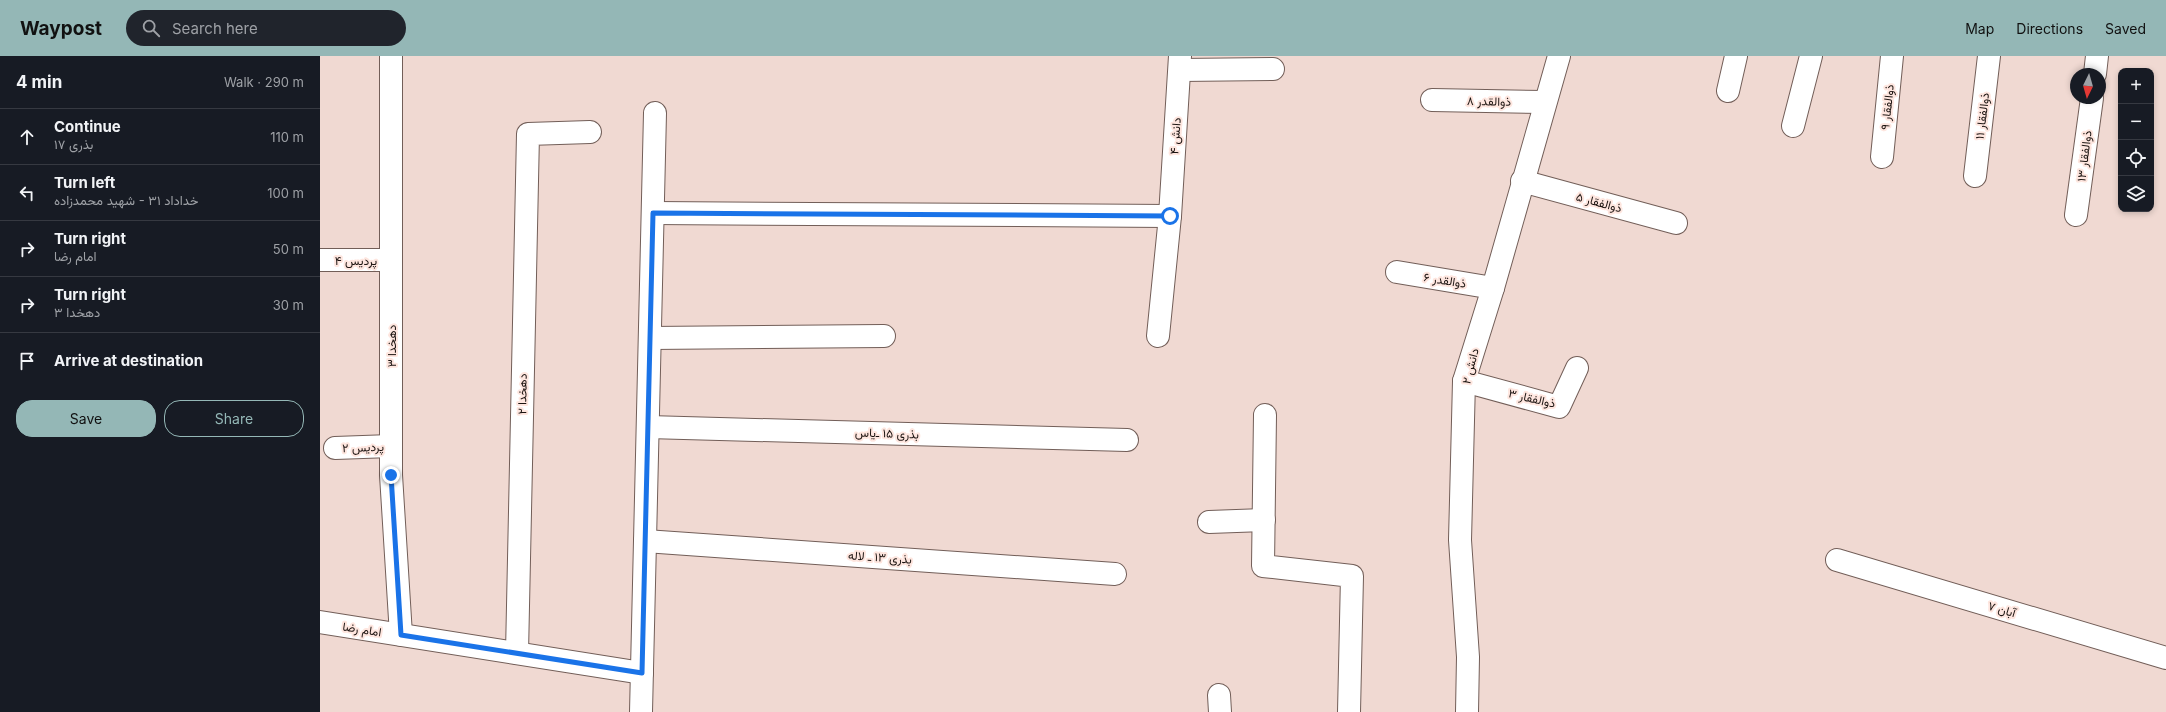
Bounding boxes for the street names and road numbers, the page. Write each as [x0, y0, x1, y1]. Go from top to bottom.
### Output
street label: ذوالفقار ۹ [1877, 83, 1898, 131]
street label: ذوالفقار ۱۱ [1972, 92, 1993, 140]
street label: ذوالقدر ۸ [1467, 93, 1511, 110]
street label: دانش ۴ [1166, 117, 1185, 155]
street label: ذوالفقار ۱۳ [2073, 129, 2096, 182]
street label: ذوالفقار ۵ [1574, 189, 1624, 216]
street label: پردیس ۴ [335, 253, 377, 269]
street label: ذوالقدر ۶ [1422, 269, 1468, 292]
street label: دهخدا ۳ [384, 324, 399, 367]
street label: دانش ۲ [1458, 346, 1483, 386]
street label: دهخدا ۲ [514, 373, 530, 415]
street label: ذوالفقار ۳ [1507, 385, 1557, 412]
street label: بذری ۱۵ ـ‌یاس [855, 424, 919, 443]
street label: پردیس ۲ [342, 439, 384, 456]
street label: بذری ۱۳ ـ لاله [848, 547, 912, 568]
street label: آبان ۷ [1986, 598, 2019, 621]
street label: امام رضا [341, 619, 383, 640]

